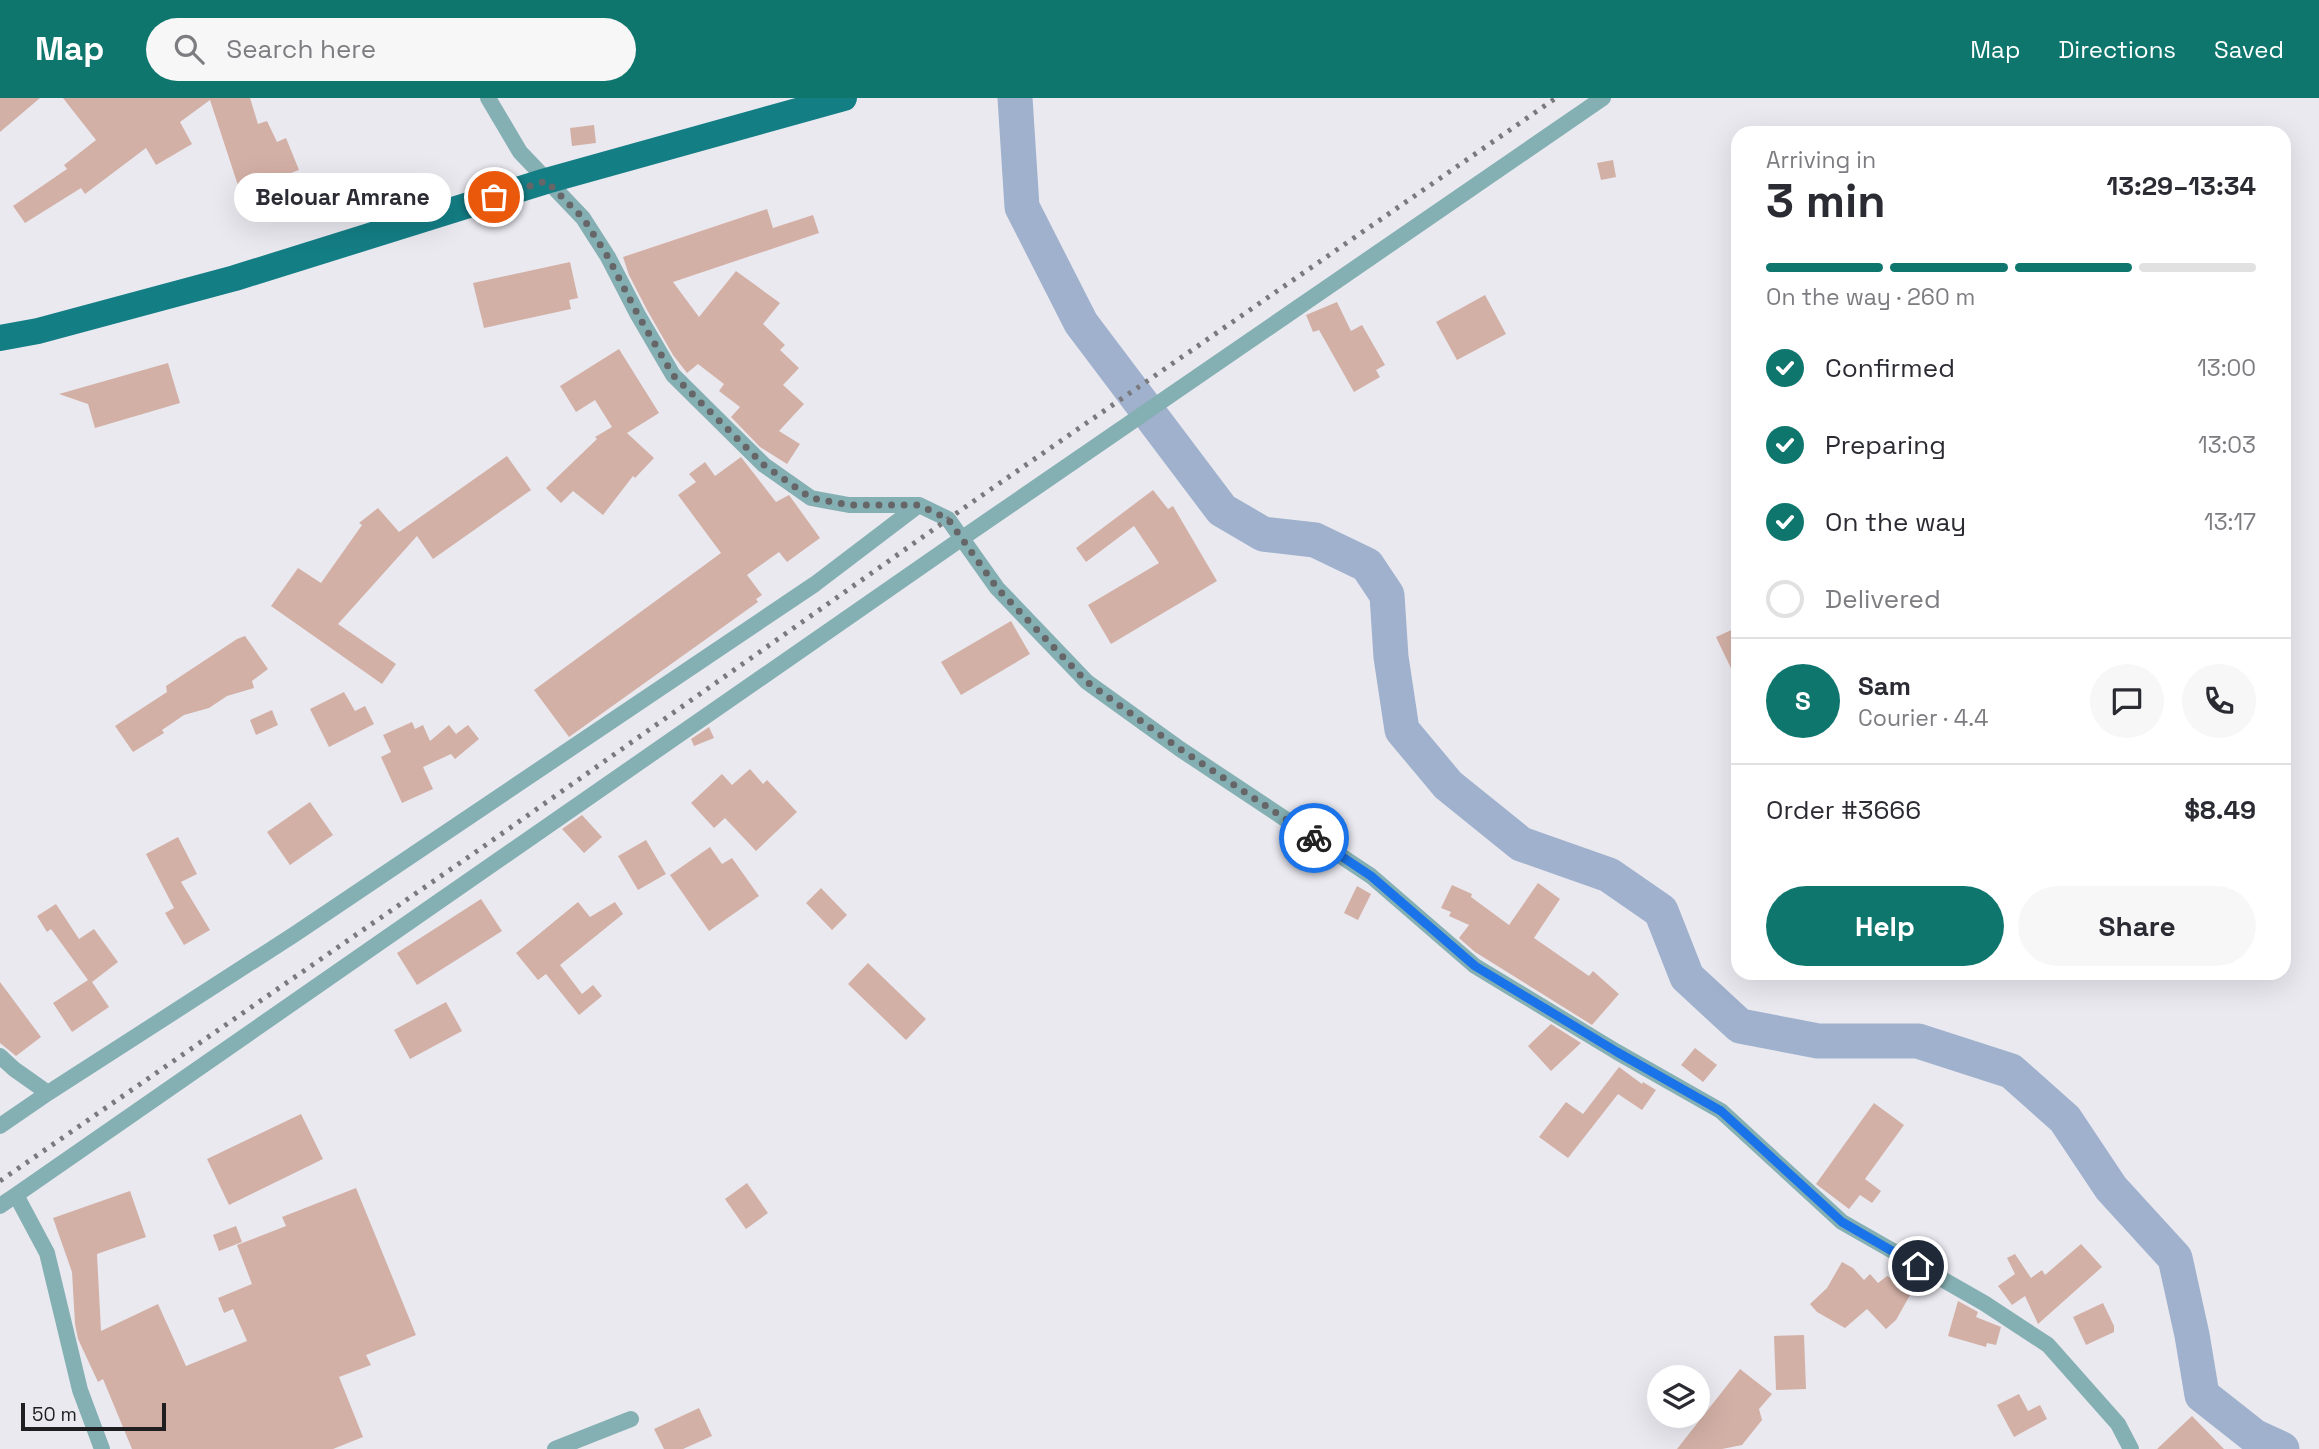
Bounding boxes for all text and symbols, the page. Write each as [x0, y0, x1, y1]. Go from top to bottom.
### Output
search box [146, 18, 636, 81]
text: Map [35, 28, 104, 70]
icon: search [170, 30, 208, 68]
text: Search here [226, 32, 376, 66]
text: Map [1970, 34, 2020, 65]
text: Directions [2058, 34, 2176, 65]
text: Saved [2214, 34, 2284, 65]
text: Arriving in [1766, 145, 1876, 175]
pin [464, 167, 524, 227]
text: 13:29–13:34 [2106, 169, 2256, 203]
callout: Belouar Amrane [235, 172, 452, 222]
text: 3 min [1766, 172, 1886, 230]
icon: bag [475, 178, 513, 216]
text: Belouar Amrane [255, 182, 430, 212]
text: On the way · 260 m [1766, 282, 1975, 312]
icon: check [1766, 349, 1804, 387]
text: Confirmed [1825, 351, 1955, 385]
text: 13:00 [2197, 353, 2256, 383]
icon: check [1766, 426, 1804, 464]
text: Preparing [1825, 428, 1946, 462]
text: 13:03 [2198, 430, 2256, 460]
icon: check [1766, 503, 1804, 541]
text: On the way [1825, 505, 1966, 539]
text: 13:17 [2204, 507, 2256, 537]
text: Delivered [1825, 582, 1941, 616]
button: chat [2090, 664, 2164, 738]
button: phone [2182, 664, 2256, 738]
text: Sam [1858, 669, 1911, 703]
text: S [1795, 684, 1811, 718]
text: Courier · 4.4 [1858, 703, 1988, 733]
text: Order #3666 [1766, 793, 1921, 827]
text: $8.49 [2184, 793, 2256, 827]
courier [1279, 803, 1349, 873]
icon: bike [1295, 819, 1333, 857]
button: Help [1766, 886, 2004, 966]
button: Share [2018, 886, 2256, 966]
pin [1888, 1236, 1948, 1296]
icon: home [1899, 1247, 1937, 1285]
map controls [1647, 1365, 1710, 1428]
button: layers [1647, 1365, 1710, 1428]
scale bar [21, 1400, 166, 1432]
text: 50 m [32, 1402, 77, 1427]

